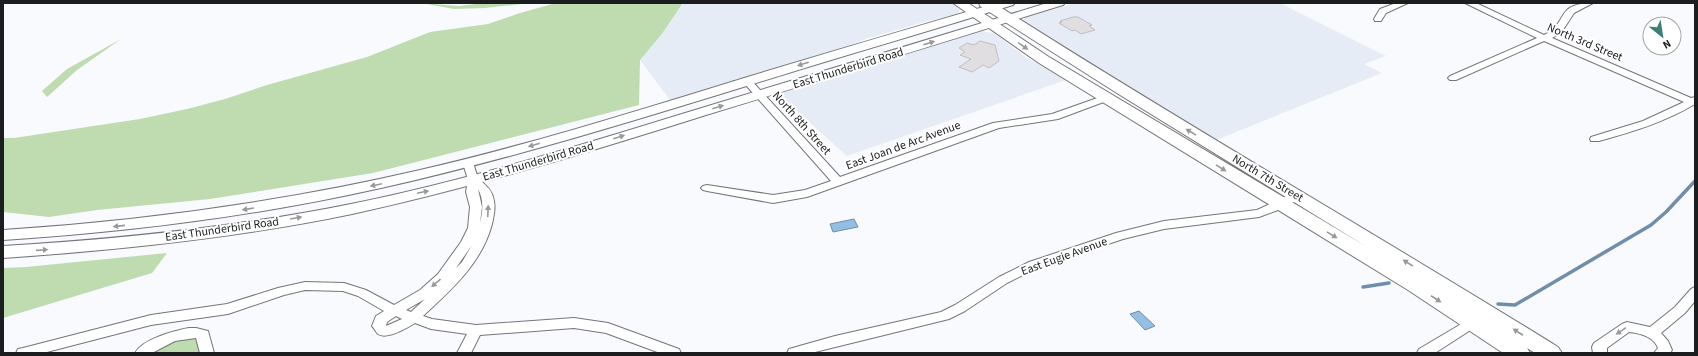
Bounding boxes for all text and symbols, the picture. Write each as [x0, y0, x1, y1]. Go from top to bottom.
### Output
north arrow [1642, 16, 1682, 56]
street label: North 3rd Street [1544, 19, 1625, 66]
text: N [1660, 36, 1674, 53]
one-way arrow [923, 40, 935, 46]
one-way arrow [1017, 42, 1028, 50]
street label: East Thunderbird Road [791, 44, 906, 93]
one-way arrow [797, 61, 809, 67]
street label: North 8th Street [768, 88, 835, 159]
one-way arrow [712, 104, 724, 110]
street label: East Joan de Arc Avenue [843, 117, 963, 174]
one-way arrow [1186, 128, 1196, 136]
one-way arrow [613, 134, 625, 140]
street label: East Thunderbird Road [481, 137, 596, 185]
one-way arrow [528, 142, 540, 148]
street label: North 7th Street [1229, 150, 1307, 206]
one-way arrow [1215, 165, 1227, 172]
one-way arrow [369, 182, 382, 188]
one-way arrow [417, 188, 429, 194]
one-way arrow [484, 205, 491, 217]
one-way arrow [242, 206, 254, 212]
street label: East Thunderbird Road [164, 213, 280, 246]
one-way arrow [290, 215, 302, 221]
one-way arrow [113, 223, 125, 229]
one-way arrow [1326, 232, 1338, 239]
street label: East Eugie Avenue [1019, 233, 1110, 280]
one-way arrow [36, 246, 48, 253]
one-way arrow [1403, 259, 1413, 267]
one-way arrow [431, 278, 441, 287]
one-way arrow [1430, 295, 1441, 303]
one-way arrow [1616, 327, 1626, 335]
one-way arrow [1513, 328, 1523, 336]

